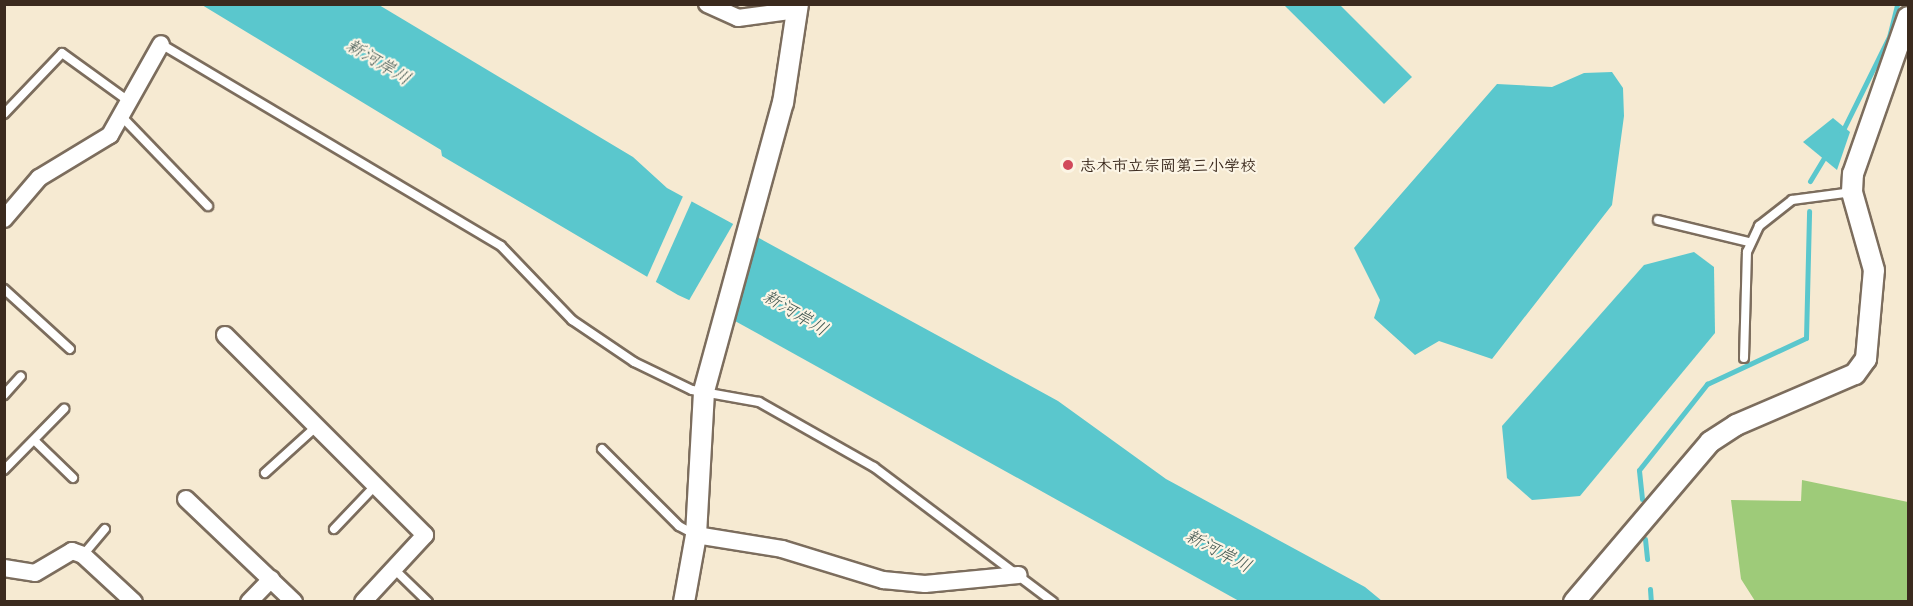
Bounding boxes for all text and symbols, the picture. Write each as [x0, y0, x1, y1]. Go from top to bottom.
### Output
water label: 新河岸川 [343, 33, 415, 89]
place label: 志木市立宗岡第三小学校 [1080, 155, 1256, 175]
marker: 志木市立宗岡第三小学校 [1061, 158, 1075, 172]
water label: 新河岸川 [760, 284, 832, 340]
water label: 新河岸川 [1182, 524, 1256, 576]

